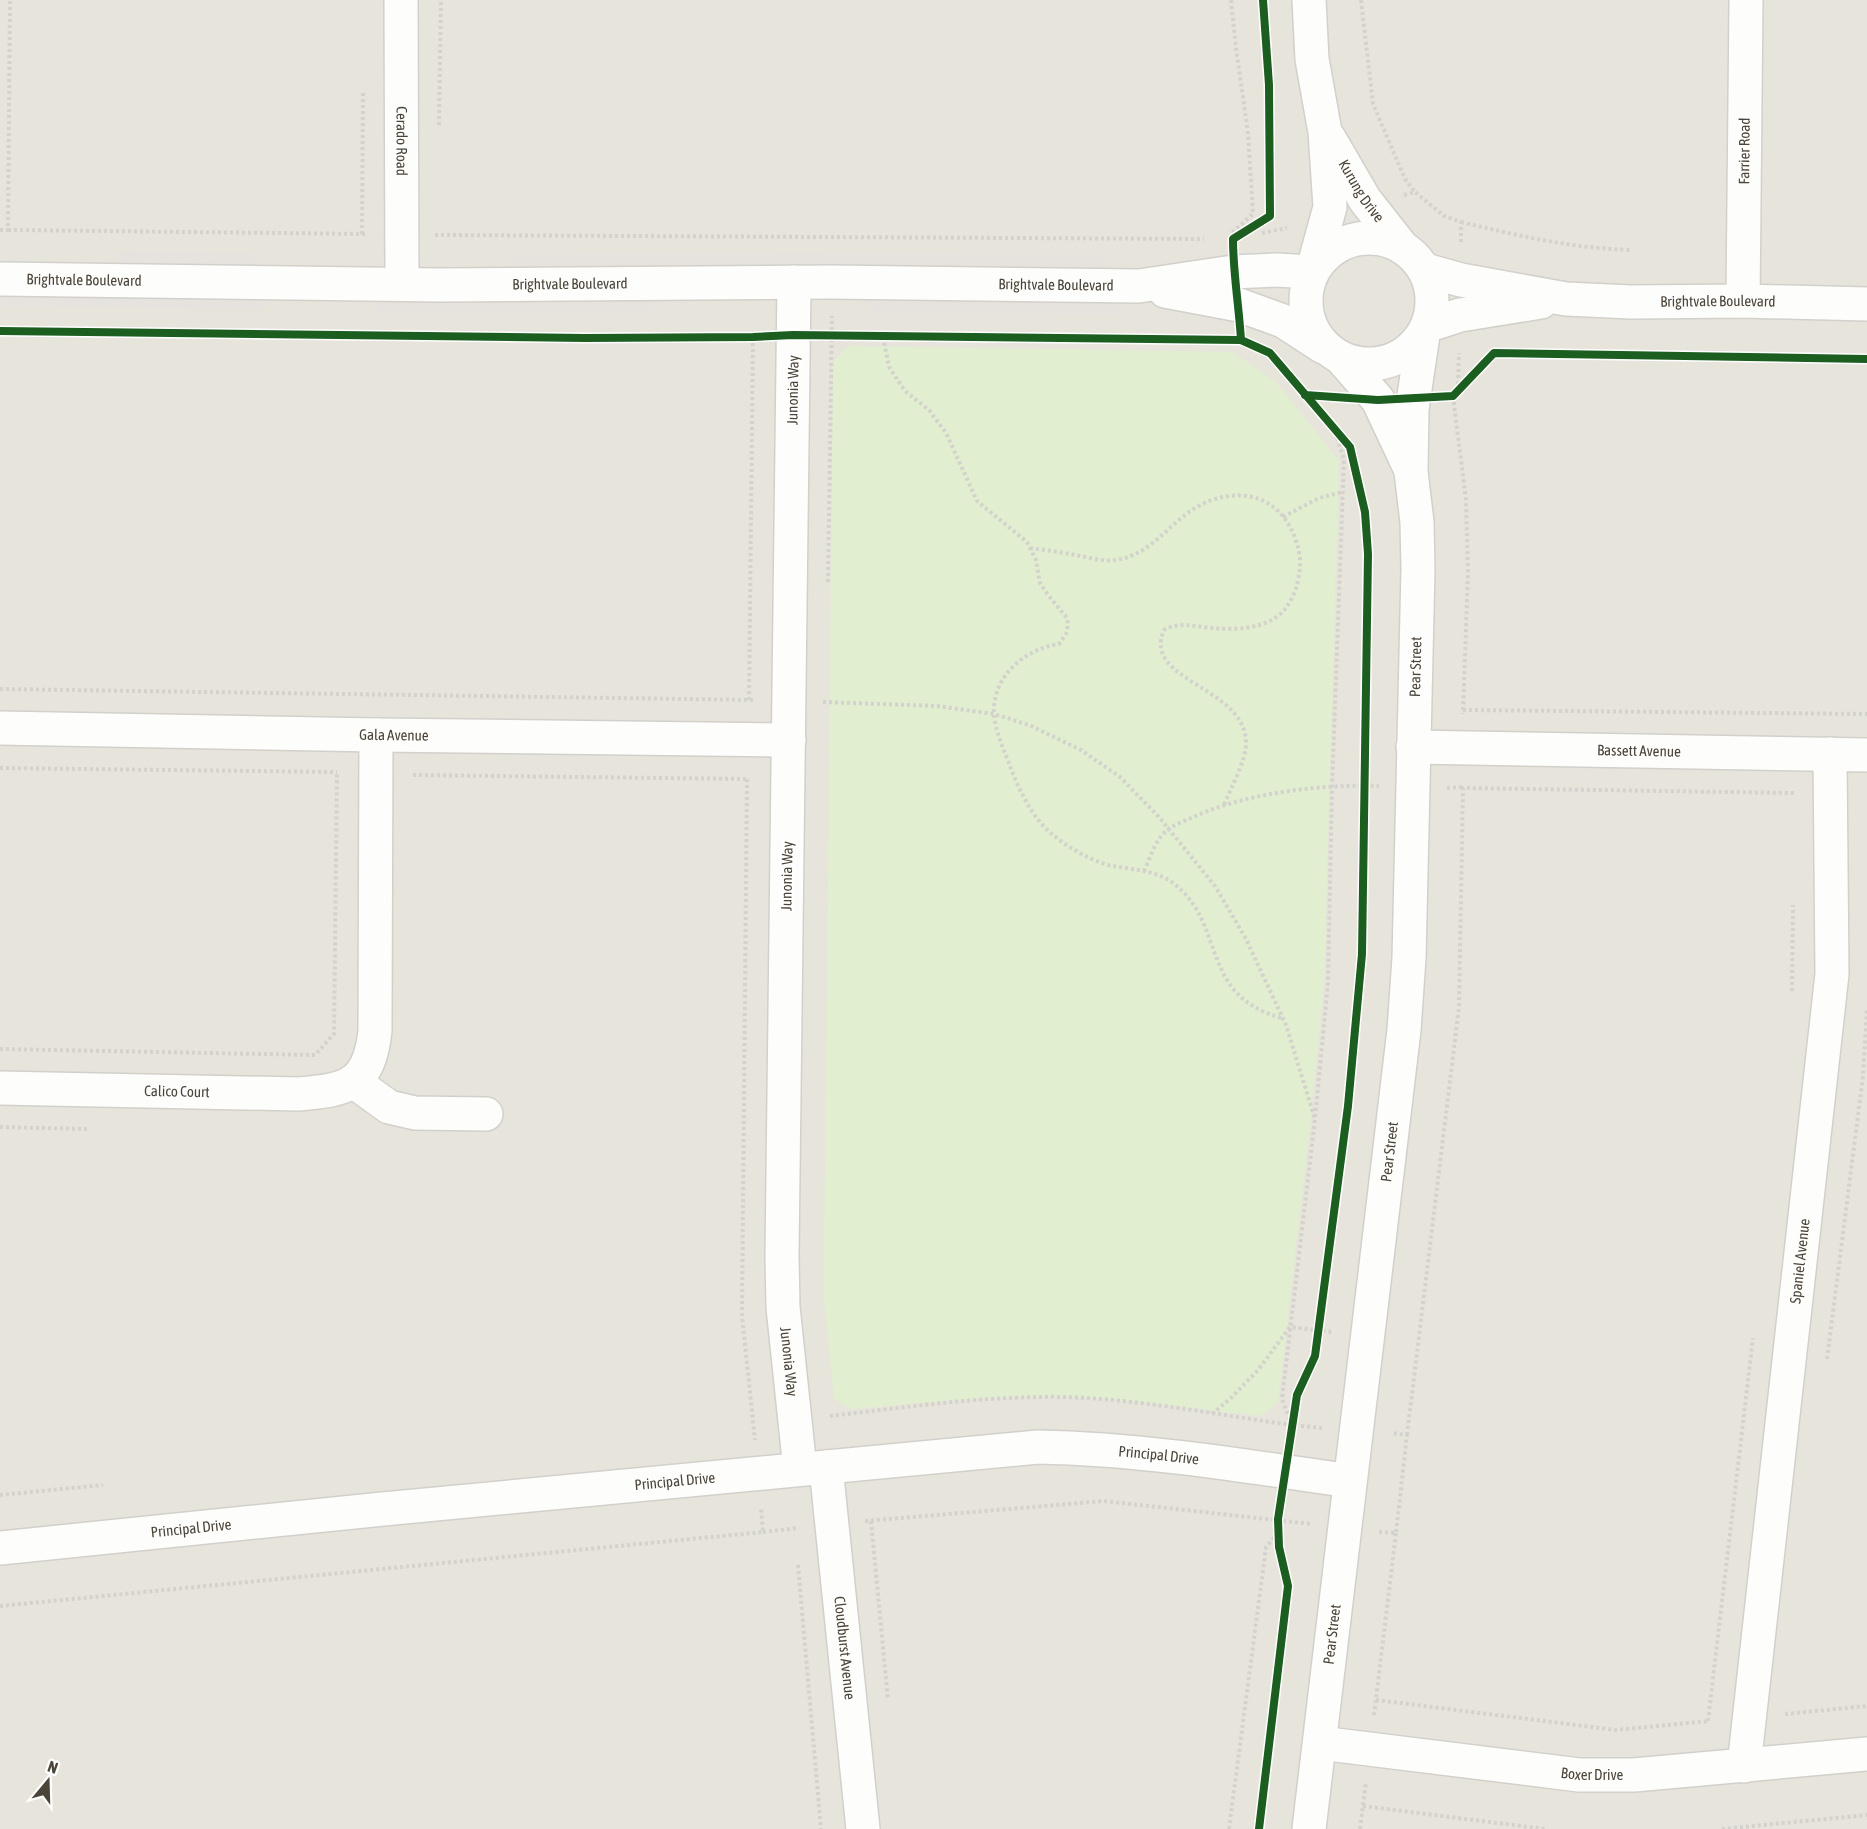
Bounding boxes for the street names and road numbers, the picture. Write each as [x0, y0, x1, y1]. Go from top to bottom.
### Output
street label: Cerado Road [393, 106, 411, 176]
street label: Farrier Road [1735, 117, 1753, 185]
street label: Kurung Drive [1335, 156, 1388, 225]
street label: Brightvale Boulevard [26, 270, 142, 289]
street label: Brightvale Boulevard [512, 275, 628, 292]
street label: Brightvale Boulevard [998, 275, 1114, 294]
street label: Brightvale Boulevard [1660, 292, 1776, 310]
street label: Junonia Way [783, 355, 802, 425]
street label: Pear Street [1406, 636, 1424, 697]
street label: Gala Avenue [359, 726, 429, 744]
street label: Bassett Avenue [1597, 741, 1681, 760]
street label: Junonia Way [777, 841, 796, 911]
street label: Calico Court [144, 1082, 210, 1100]
street label: Pear Street [1377, 1121, 1401, 1183]
street label: Spaniel Avenue [1786, 1217, 1813, 1305]
street label: Junonia Way [777, 1326, 801, 1397]
street label: Principal Drive [1118, 1442, 1200, 1468]
street label: Principal Drive [634, 1469, 716, 1493]
street label: Principal Drive [150, 1515, 232, 1541]
street label: Cloudburst Avenue [831, 1595, 859, 1701]
street label: Pear Street [1320, 1603, 1344, 1665]
street label: Boxer Drive [1560, 1764, 1623, 1783]

